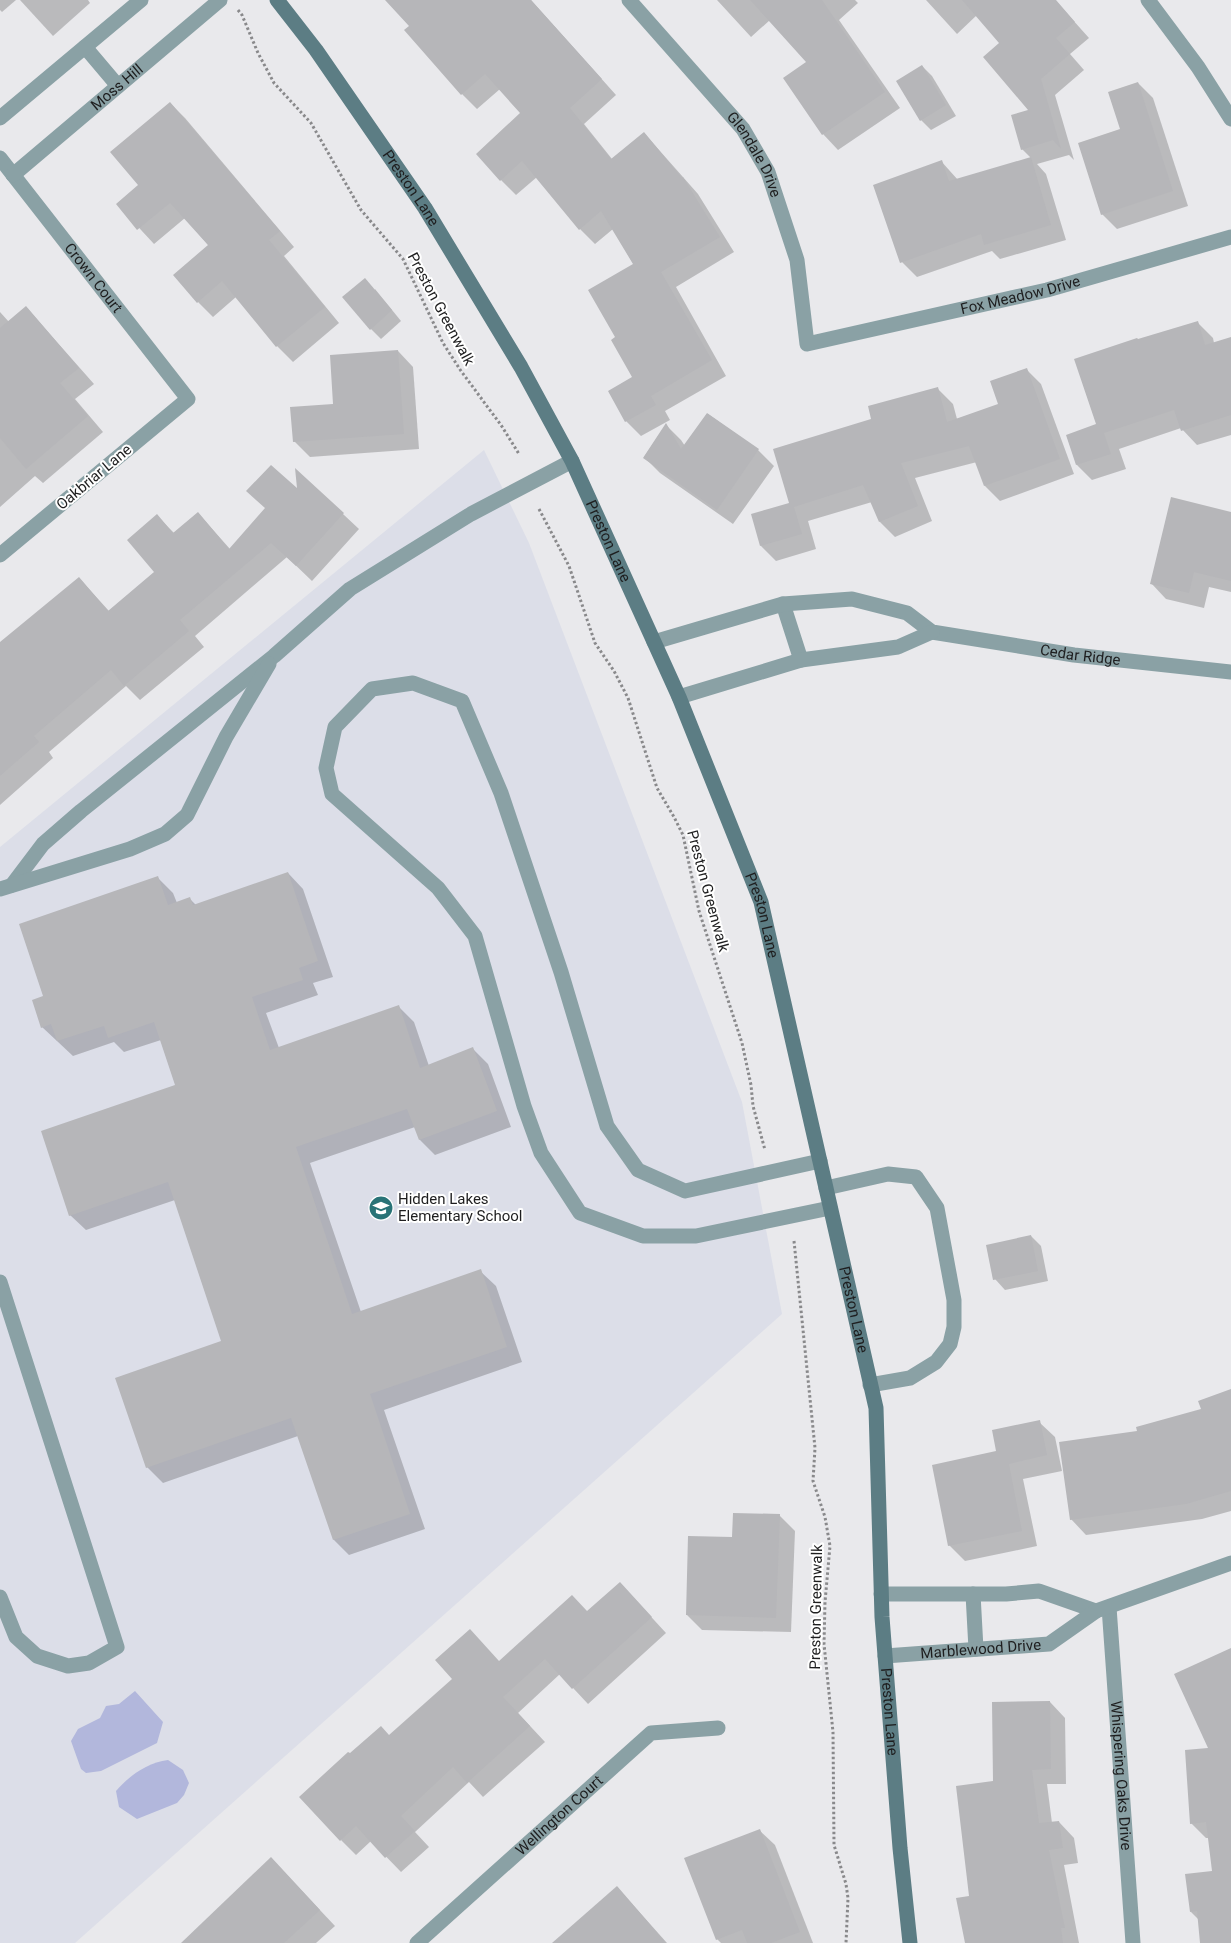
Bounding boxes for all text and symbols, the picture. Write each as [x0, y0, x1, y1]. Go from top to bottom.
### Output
street label: Moss Hill [87, 60, 147, 114]
street label: Glendale Drive [723, 108, 785, 200]
street label: Preston Lane [379, 147, 443, 230]
street label: Crown Court [61, 239, 126, 316]
street label: Preston Greenwalk [404, 249, 479, 369]
street label: Fox Meadow Drive [959, 272, 1082, 318]
street label: Oakbriar Lane [53, 440, 135, 514]
street label: Preston Lane [582, 497, 635, 585]
street label: Cedar Ridge [1039, 641, 1122, 669]
street label: Preston Greenwalk [683, 828, 733, 954]
street label: Preston Lane [741, 870, 782, 960]
place label: Hidden Lakes Elementary School [398, 1190, 522, 1225]
school or university icon: Hidden Lakes Elementary School [368, 1195, 394, 1221]
street label: Preston Lane [835, 1265, 872, 1355]
street label: Preston Greenwalk [806, 1544, 826, 1670]
street label: Marblewood Drive [920, 1636, 1042, 1662]
street label: Preston Lane [877, 1667, 902, 1756]
street label: Whispering Oaks Drive [1107, 1700, 1135, 1851]
street label: Wellington Court [512, 1772, 607, 1859]

